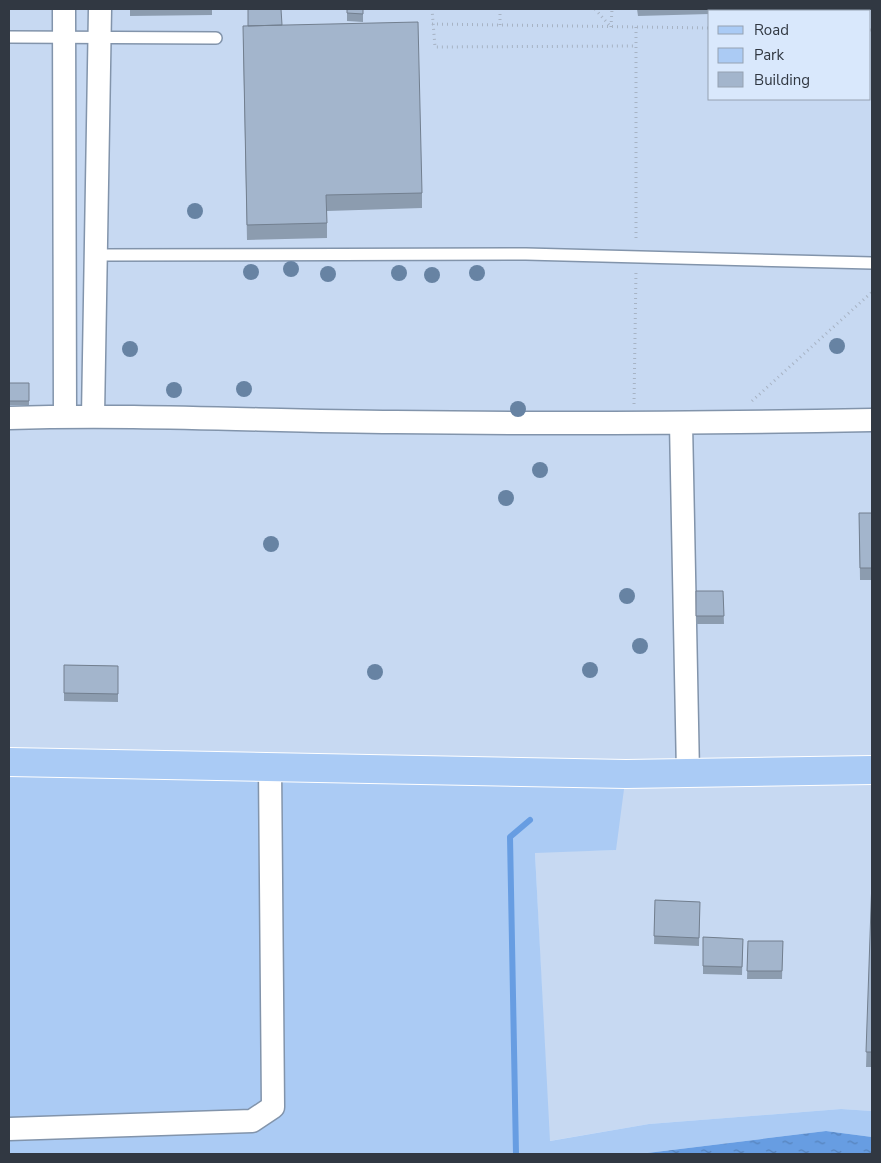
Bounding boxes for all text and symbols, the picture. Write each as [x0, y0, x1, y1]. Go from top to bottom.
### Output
legend [708, 10, 871, 100]
text: Road [754, 20, 789, 40]
text: Park [754, 45, 784, 65]
text: Building [754, 70, 810, 90]

